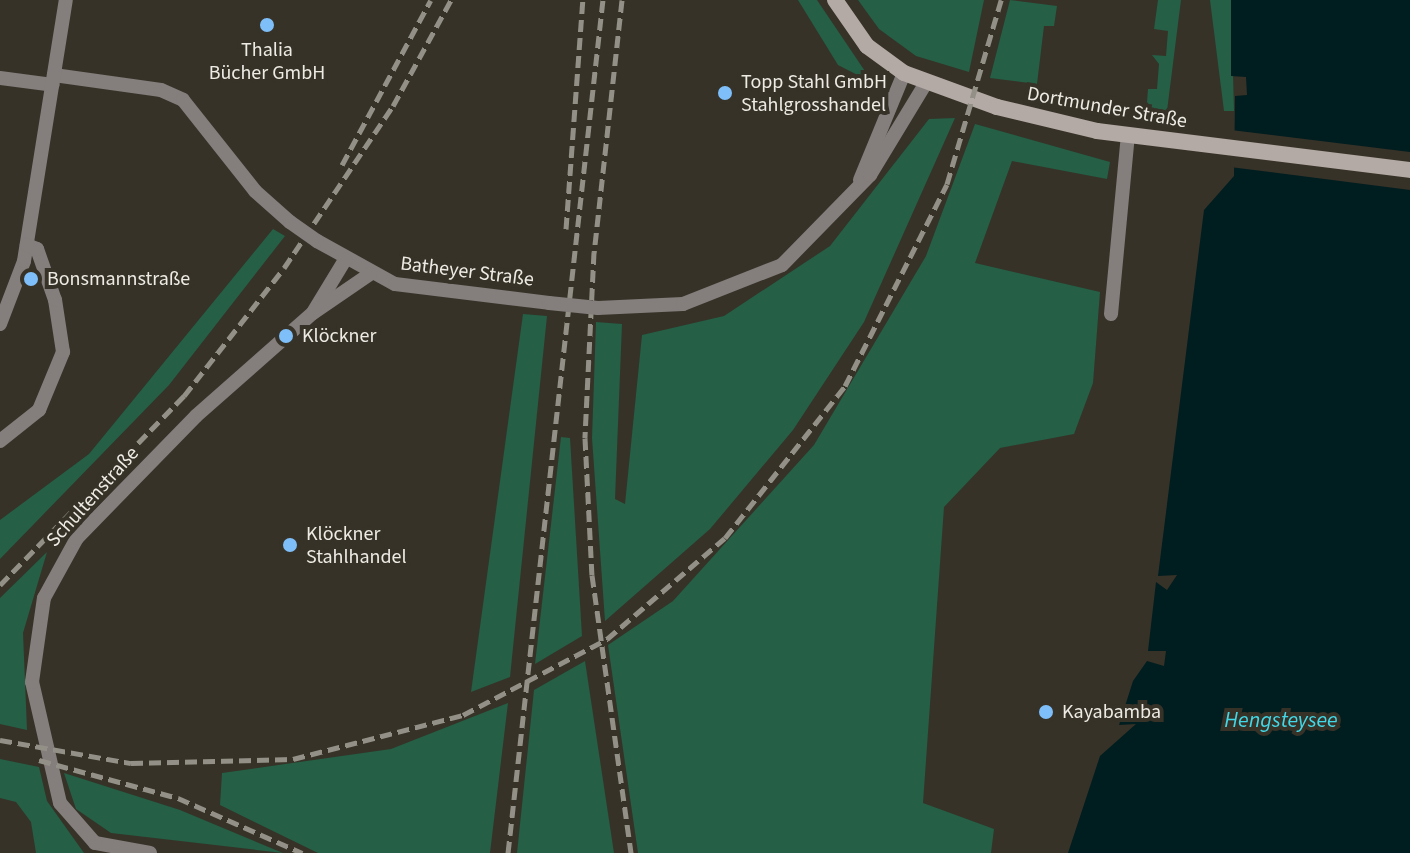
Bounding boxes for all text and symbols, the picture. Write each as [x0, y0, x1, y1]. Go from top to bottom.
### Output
marker: Thalia Bücher GmbH [258, 16, 276, 34]
place label: Thalia Bücher GmbH [209, 38, 325, 85]
place label: Topp Stahl GmbH Stahlgrosshandel [741, 70, 887, 117]
street label: Dortmunder Straße [1025, 82, 1189, 134]
marker: Topp Stahl GmbH Stahlgrosshandel [716, 84, 734, 102]
street label: Batheyer Straße [399, 252, 535, 292]
place label: Bonsmannstraße [47, 267, 190, 291]
marker: Bonsmannstraße [22, 270, 40, 288]
place label: Klöckner [302, 324, 376, 348]
marker: Klöckner [277, 327, 295, 345]
street label: Schultenstraße [42, 442, 144, 552]
place label: Klöckner Stahlhandel [306, 522, 407, 569]
marker: Klöckner Stahlhandel [281, 536, 299, 554]
place label: Kayabamba [1062, 700, 1161, 724]
marker: Kayabamba [1037, 703, 1055, 721]
water label: Hengsteysee [1224, 708, 1338, 734]

